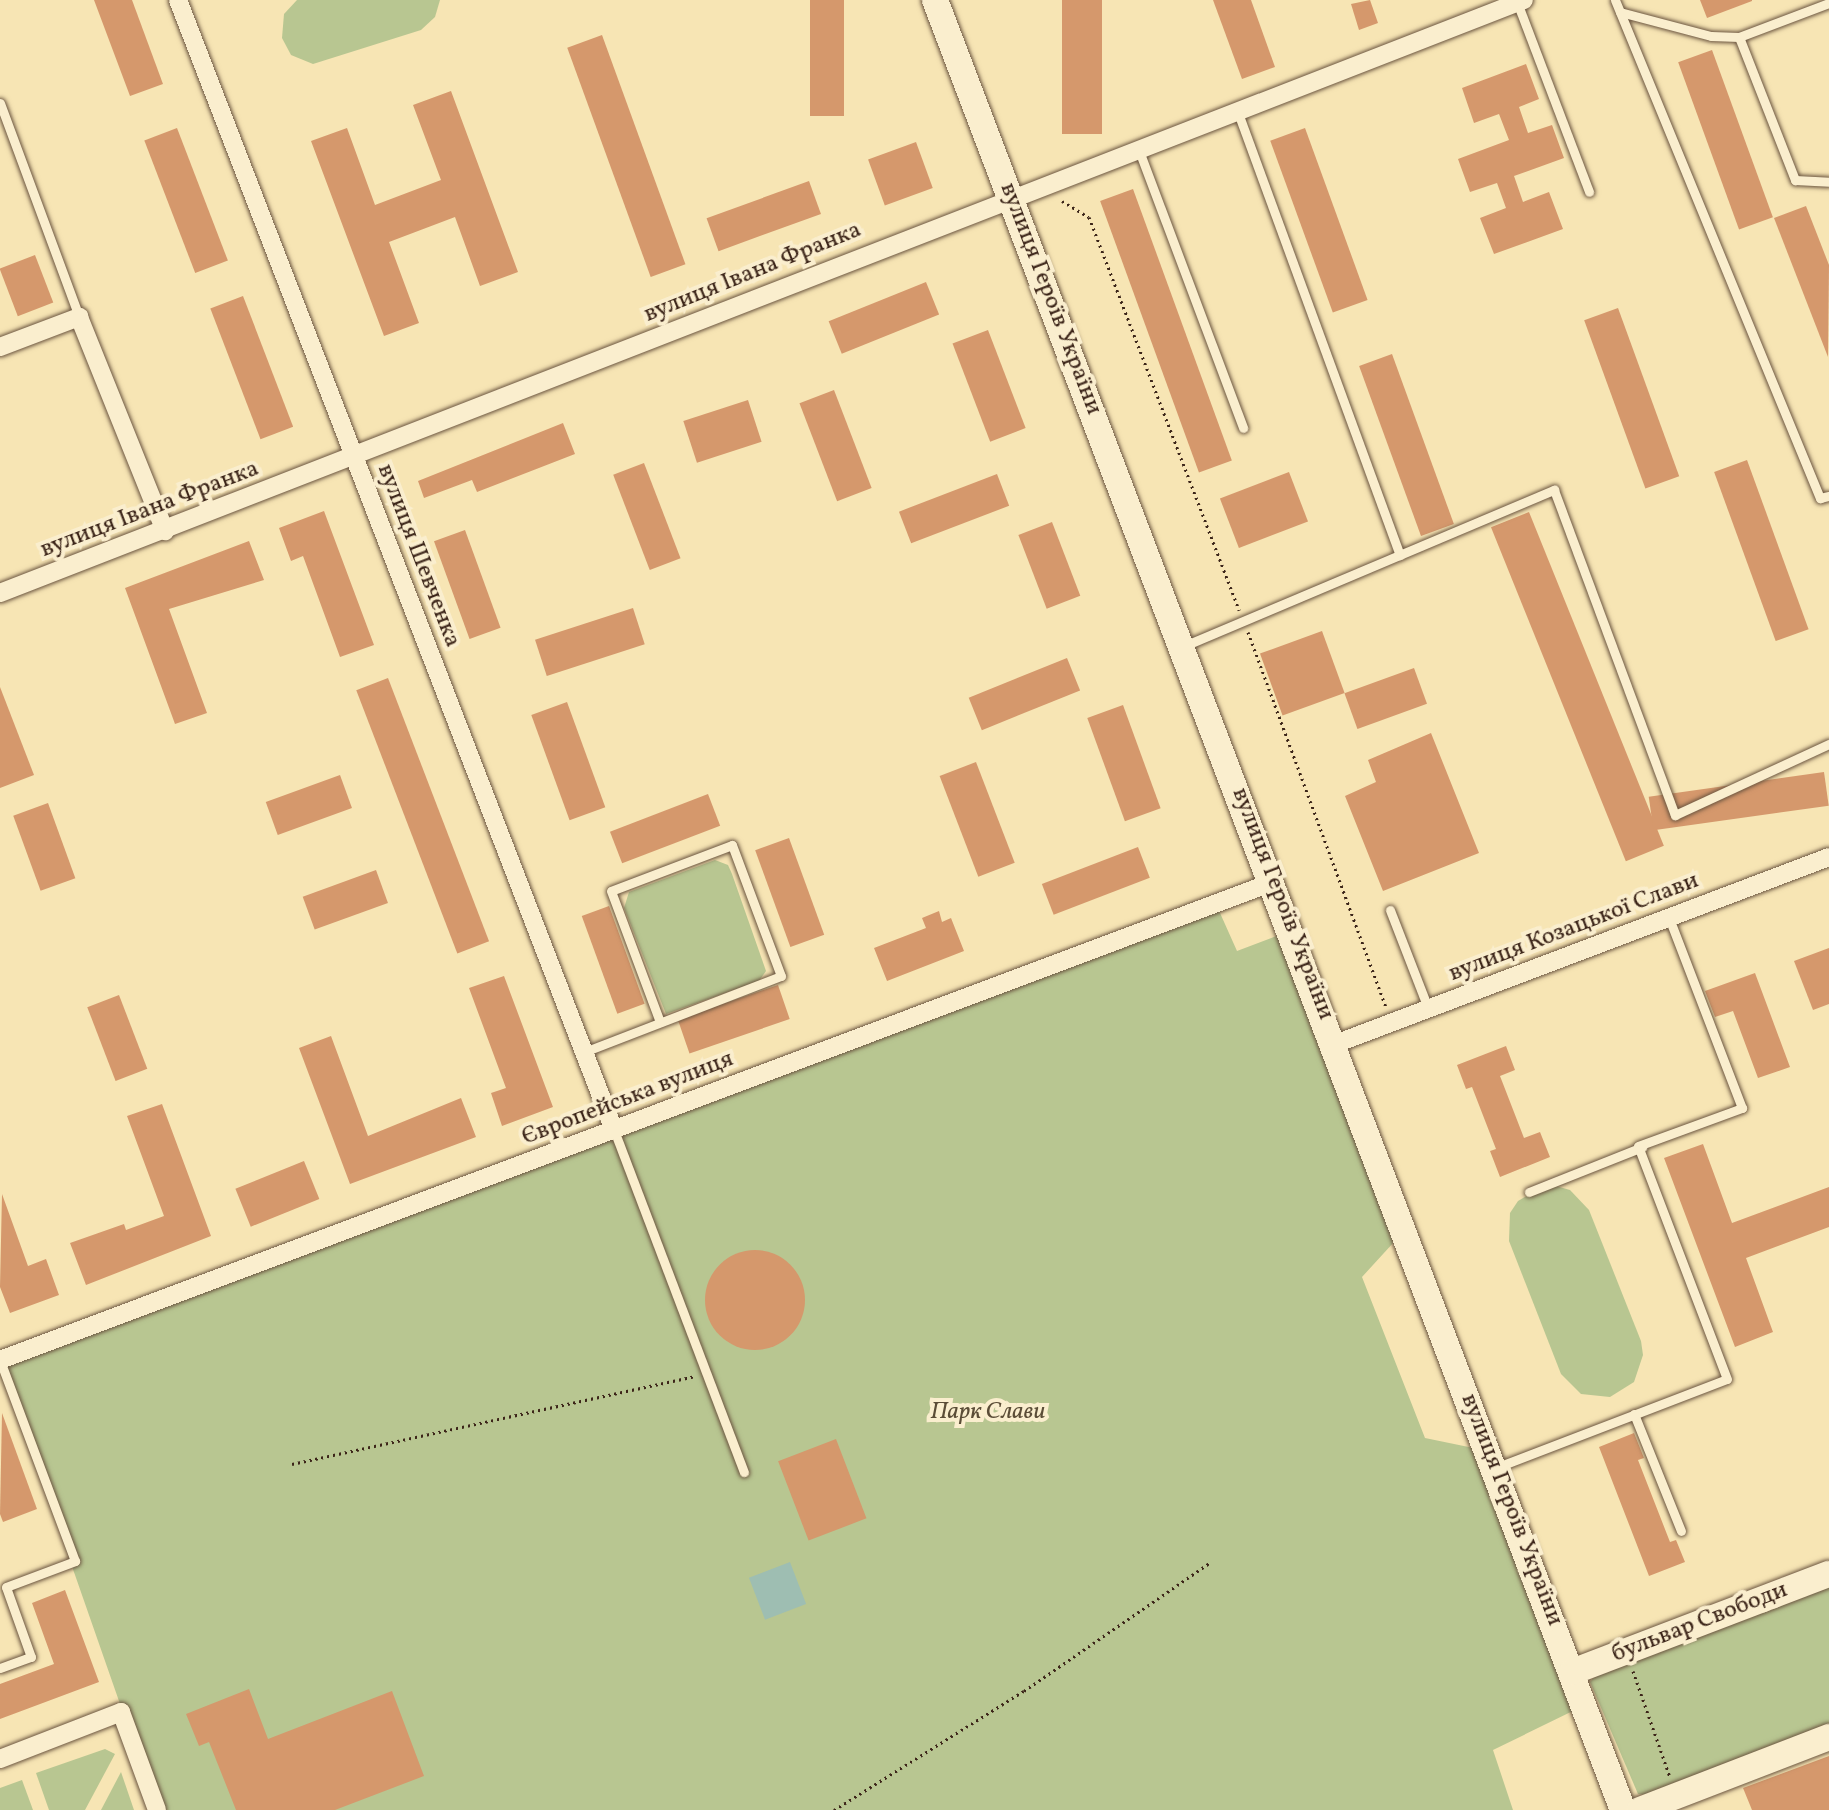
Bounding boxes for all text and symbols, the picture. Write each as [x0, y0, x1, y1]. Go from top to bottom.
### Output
street label: вулиця Героїв України [992, 179, 1108, 419]
street label: вулиця Івана Франка [640, 216, 866, 330]
street label: вулиця Івана Франка [37, 455, 263, 565]
street label: вулиця Шевченка [370, 460, 466, 652]
street label: вулиця Героїв України [1224, 784, 1340, 1024]
street label: вулиця Козацької Слави [1445, 867, 1703, 989]
street label: Європейська вулиця [518, 1045, 738, 1153]
street label: вулиця Героїв України [1453, 1390, 1569, 1630]
park label: Парк Слави [931, 1399, 1045, 1427]
street label: бульвар Свободи [1608, 1576, 1792, 1670]

